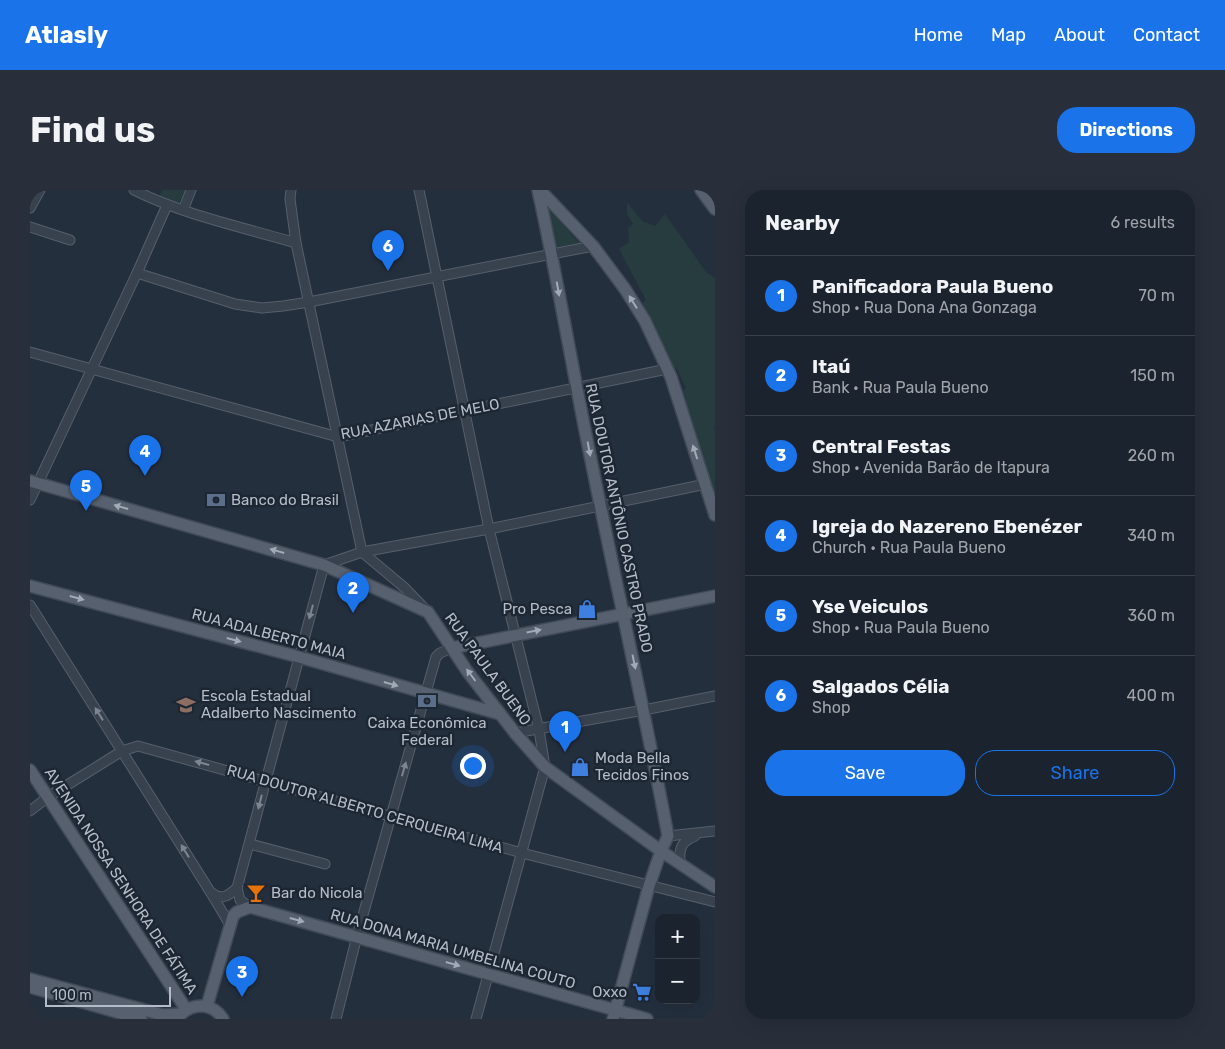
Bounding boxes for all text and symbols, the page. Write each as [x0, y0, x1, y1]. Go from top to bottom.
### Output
text: Atlasly [25, 21, 108, 49]
text: Home [914, 24, 963, 46]
text: Map [991, 24, 1026, 46]
text: About [1054, 24, 1105, 46]
text: Contact [1133, 24, 1200, 46]
button: Directions [1057, 107, 1195, 153]
text: Find us [30, 109, 155, 151]
text: Nearby [765, 210, 840, 235]
text: 6 results [1110, 213, 1175, 232]
pin: 6 [372, 230, 404, 271]
text: Panificadora Paula Bueno [812, 275, 1053, 298]
one-way arrow [555, 281, 563, 297]
text: 1 [777, 286, 785, 305]
text: 70 m [1138, 286, 1175, 305]
one-way arrow [629, 296, 638, 309]
text: Shop · Rua Dona Ana Gonzaga [812, 298, 1037, 317]
text: Itaú [812, 355, 850, 378]
text: 2 [776, 366, 786, 385]
text: 150 m [1130, 366, 1175, 385]
text: Bank · Rua Paula Bueno [812, 378, 989, 397]
street label: RUA DOUTOR ANTÔNIO CASTRO PRADO [582, 382, 656, 654]
street label: RUA AZARIAS DE MELO [339, 395, 501, 443]
pin: 4 [129, 435, 161, 476]
text: Central Festas [812, 435, 951, 458]
one-way arrow [585, 441, 593, 457]
one-way arrow [691, 444, 699, 459]
text: 3 [776, 446, 786, 465]
text: 260 m [1128, 446, 1175, 465]
text: Shop · Avenida Barão de Itapura [812, 458, 1050, 477]
pin: 5 [70, 470, 102, 511]
bank icon: Banco do Brasil [205, 489, 227, 511]
place label: Banco do Brasil [231, 491, 339, 509]
one-way arrow [113, 502, 128, 510]
text: Igreja do Nazereno Ebenézer [812, 515, 1082, 538]
text: 4 [776, 526, 786, 545]
text: 340 m [1127, 526, 1175, 545]
text: Church · Rua Paula Bueno [812, 538, 1006, 557]
one-way arrow [269, 547, 284, 555]
pin: 2 [337, 572, 369, 613]
one-way arrow [70, 594, 85, 602]
text: Yse Veiculos [812, 595, 928, 618]
shop icon: Pro Pesca [576, 598, 598, 620]
place label: Pro Pesca [502, 600, 572, 618]
one-way arrow [307, 604, 315, 619]
street label: RUA ADALBERTO MAIA [190, 605, 348, 663]
text: 5 [776, 606, 786, 625]
text: 360 m [1127, 606, 1175, 625]
street label: RUA PAULA BUENO [441, 609, 535, 729]
text: Shop · Rua Paula Bueno [812, 618, 990, 637]
one-way arrow [526, 627, 542, 635]
one-way arrow [227, 636, 242, 644]
one-way arrow [630, 654, 638, 669]
one-way arrow [465, 669, 476, 682]
text: Salgados Célia [812, 675, 949, 698]
one-way arrow [383, 680, 398, 688]
text: 6 [776, 686, 786, 705]
text: 400 m [1127, 686, 1175, 705]
place label: Escola Estadual Adalberto Nascimento [201, 687, 356, 722]
bank icon: Caixa Econômica Federal [416, 690, 438, 712]
school or university icon: Escola Estadual Adalberto Nascimento [175, 694, 197, 716]
text: Shop [812, 698, 850, 717]
one-way arrow [94, 707, 103, 720]
pin: 1 [549, 711, 581, 752]
place label: Caixa Econômica Federal [368, 714, 486, 749]
place label: Moda Bella Tecidos Finos [595, 749, 690, 784]
button: Save [765, 750, 965, 796]
button: Share [975, 750, 1175, 796]
your location [460, 753, 486, 779]
shop icon: Moda Bella Tecidos Finos [569, 756, 591, 778]
one-way arrow [194, 759, 209, 767]
street label: RUA DOUTOR ALBERTO CERQUEIRA LIMA [225, 761, 505, 857]
one-way arrow [401, 761, 409, 776]
street label: AVENIDA NOSSA SENHORA DE FÁTIMA [41, 764, 201, 998]
one-way arrow [256, 795, 264, 810]
one-way arrow [180, 845, 190, 858]
bar icon: Bar do Nicola [245, 882, 267, 904]
place label: Bar do Nicola [271, 884, 362, 902]
street label: RUA DONA MARIA UMBELINA COUTO [328, 905, 578, 993]
map controls [655, 914, 700, 1004]
button: + [655, 914, 700, 959]
one-way arrow [289, 916, 304, 924]
pin: 3 [226, 956, 258, 997]
button: − [655, 959, 700, 1004]
one-way arrow [446, 960, 461, 968]
supermarket icon: Oxxo [631, 981, 653, 1003]
place label: Oxxo [592, 983, 627, 1001]
scale bar [45, 984, 171, 1007]
text: 100 m [52, 987, 92, 1004]

